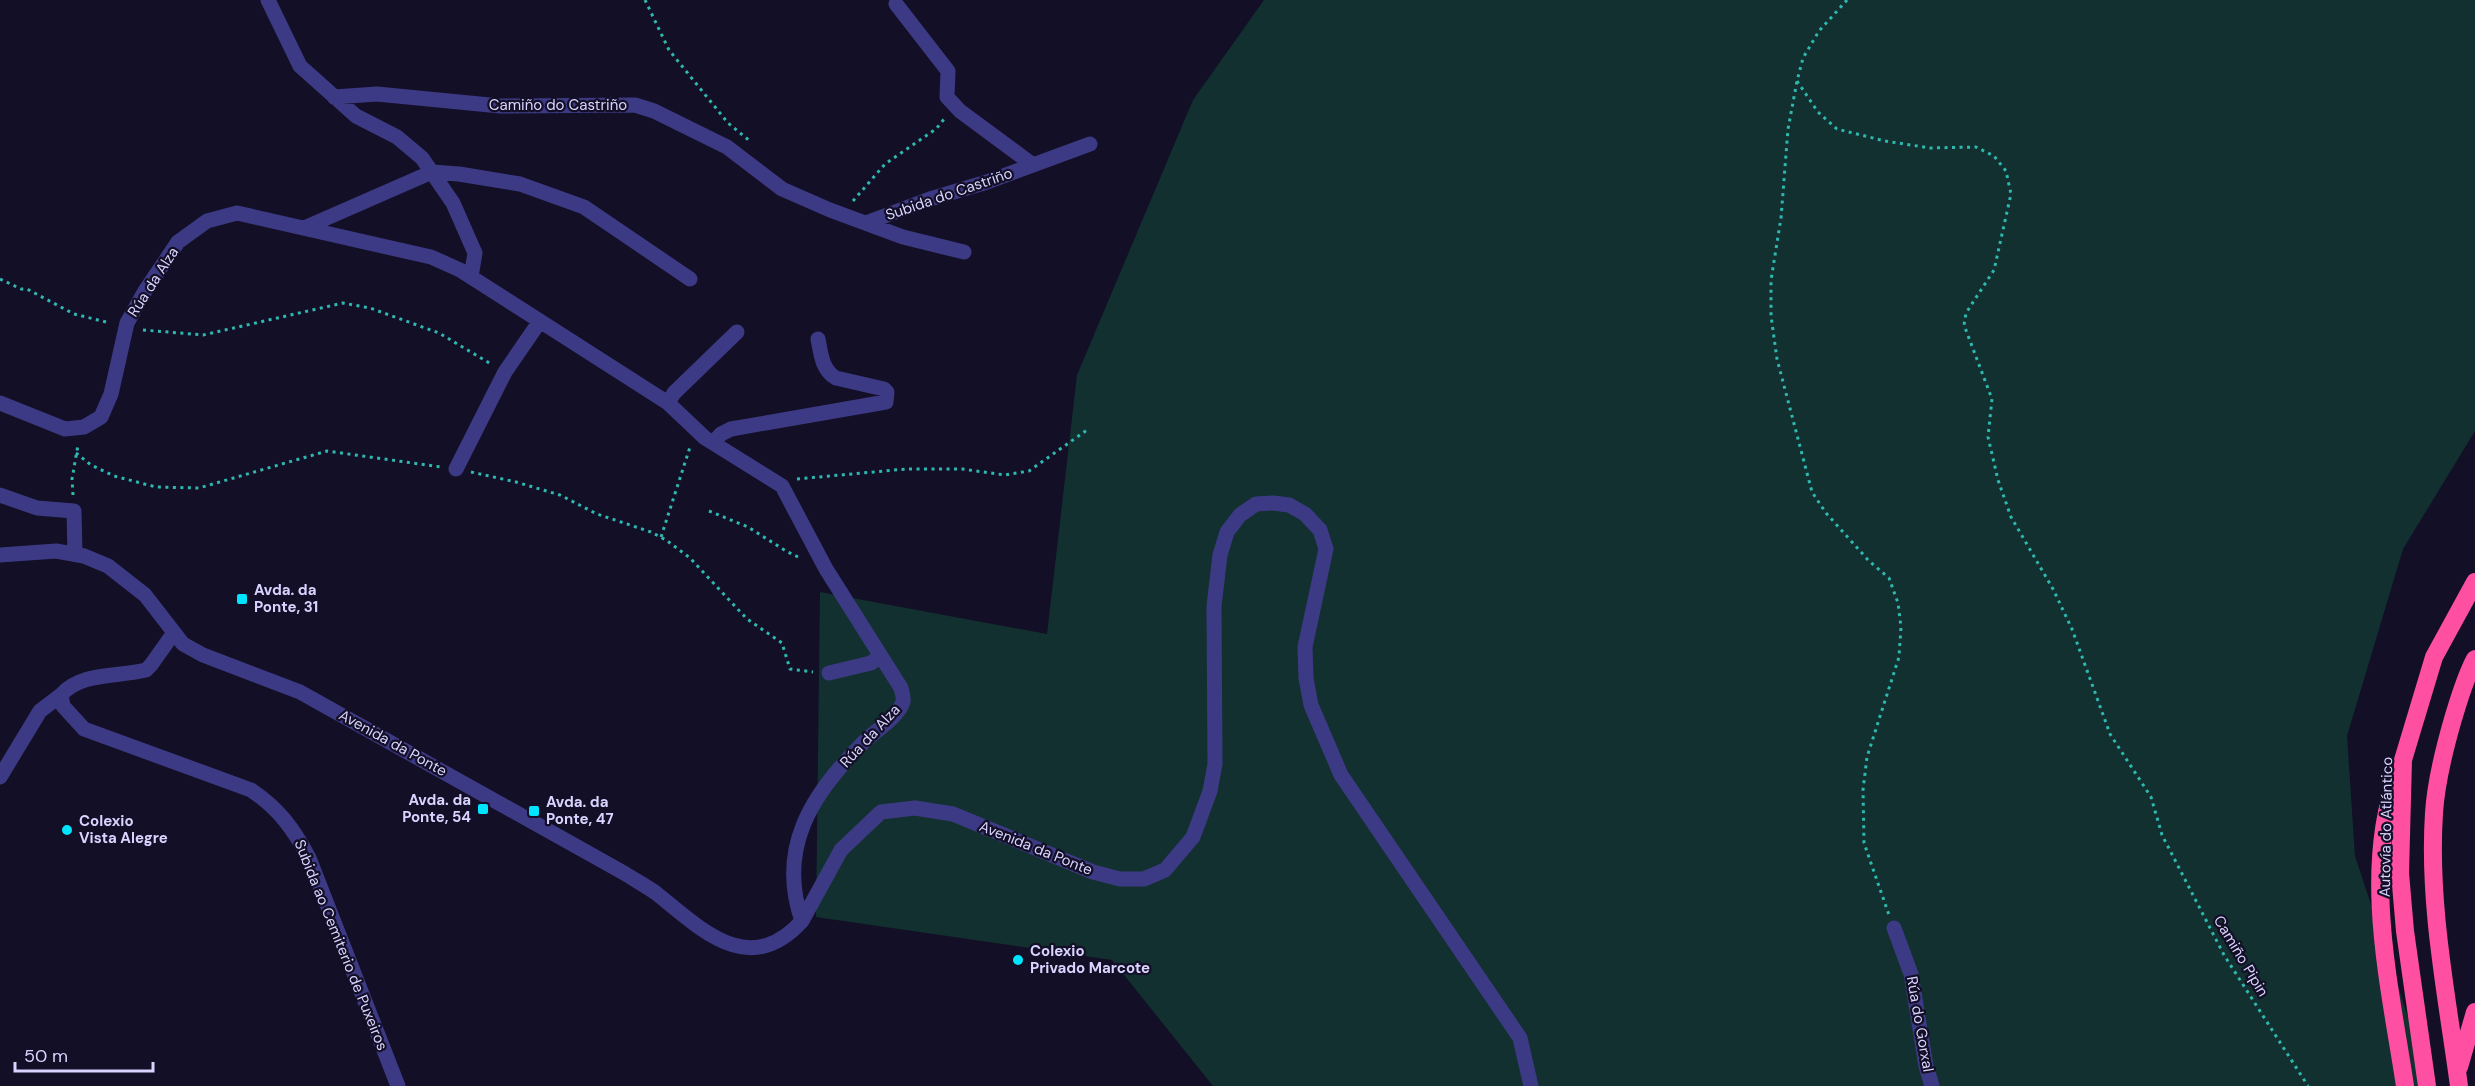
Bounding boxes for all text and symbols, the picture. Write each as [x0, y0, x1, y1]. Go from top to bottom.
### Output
street label: Camiño do Castriño [489, 95, 627, 115]
street label: Subida do Castriño [883, 163, 1015, 225]
street label: Rúa da Alza [123, 243, 183, 321]
place label: Avda. da Ponte, 31 [254, 580, 318, 617]
marker: Avda. da Ponte, 31 [235, 592, 249, 606]
street label: Rúa da Alza [836, 700, 904, 772]
street label: Avenida da Ponte [335, 705, 451, 781]
street label: Autovía do Atlántico [2375, 756, 2397, 897]
place label: Avda. da Ponte, 54 [402, 790, 471, 827]
place label: Avda. da Ponte, 47 [546, 792, 614, 829]
marker: Avda. da Ponte, 54 [476, 802, 490, 816]
marker: Avda. da Ponte, 47 [527, 804, 541, 818]
place label: Colexio Vista Alegre [79, 811, 168, 848]
street label: Avenida da Ponte [976, 816, 1096, 880]
marker: Colexio Vista Alegre [60, 823, 74, 837]
street label: Subida ao Cemiterio de Puxeiros [289, 837, 393, 1053]
street label: Camiño Pipin [2209, 912, 2273, 1000]
place label: Colexio Privado Marcote [1030, 941, 1150, 978]
marker: Colexio Privado Marcote [1011, 953, 1025, 967]
street label: Rúa do Gorxal [1902, 975, 1938, 1073]
scale bar [15, 1035, 153, 1073]
text: 50 m [24, 1044, 68, 1068]

